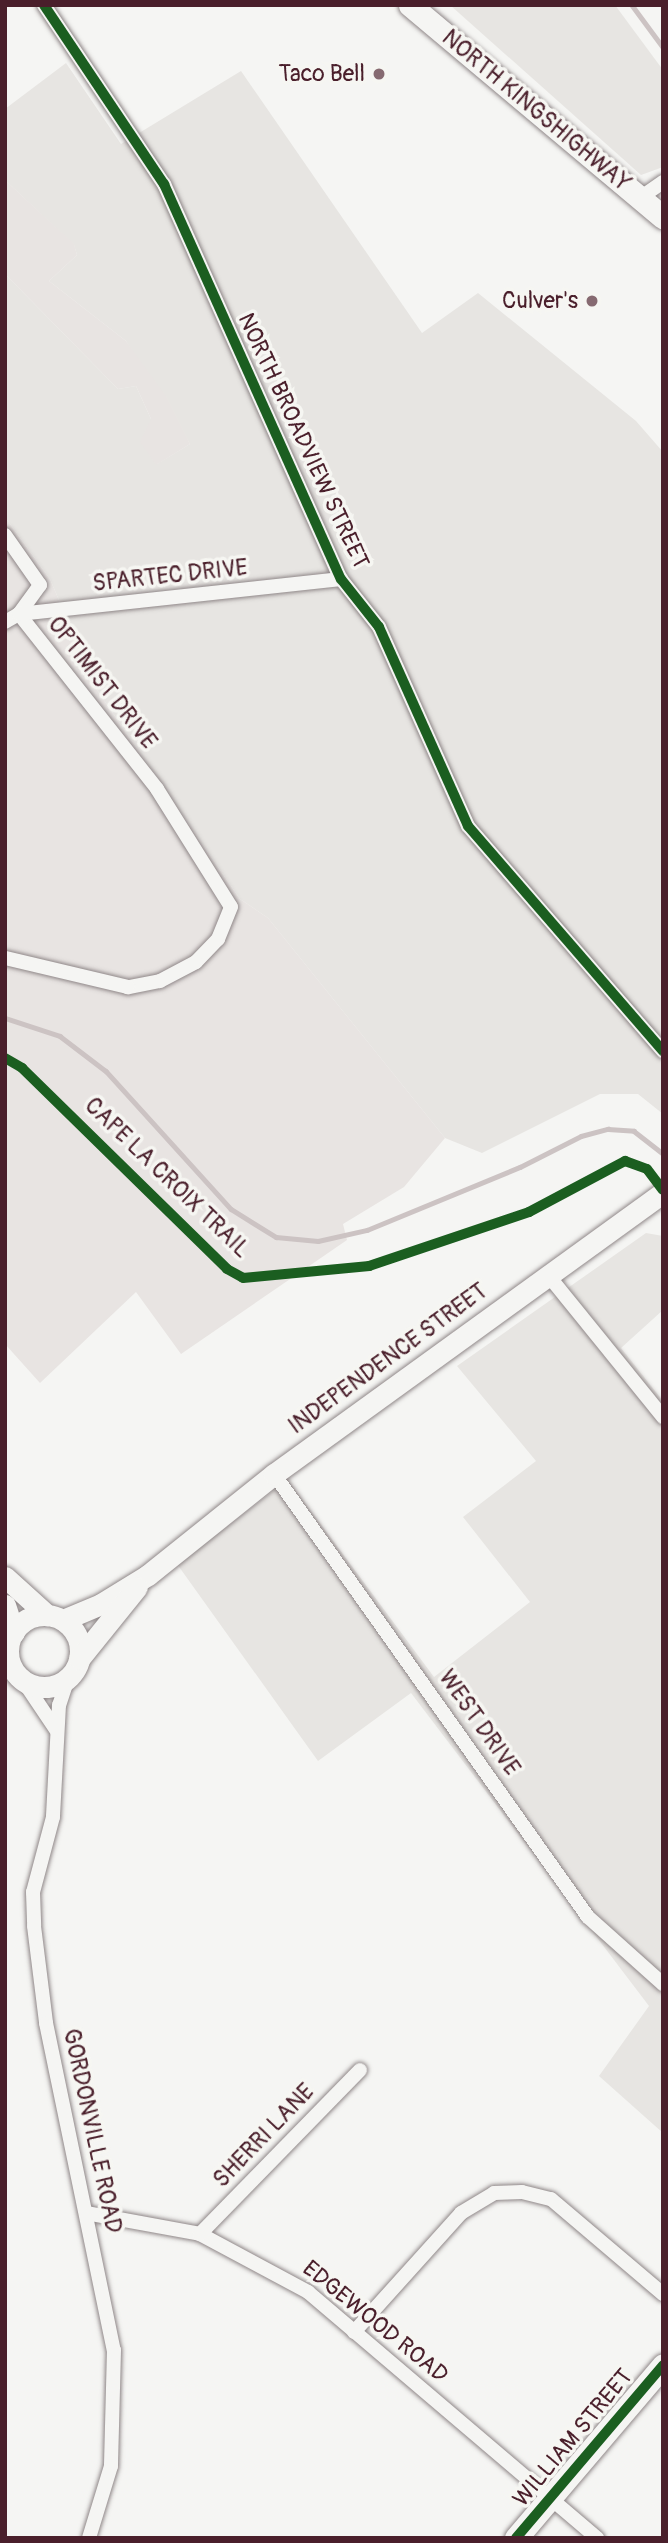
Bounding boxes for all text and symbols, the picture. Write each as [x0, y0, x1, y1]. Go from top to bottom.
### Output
street label: NORTH KINGSHIGHWAY [436, 24, 636, 198]
place label: Taco Bell [279, 60, 365, 88]
marker: Taco Bell [371, 66, 387, 82]
place label: Culver's [502, 287, 578, 315]
marker: Culver's [584, 293, 600, 309]
street label: NORTH BROADVIEW STREET [232, 309, 374, 573]
street label: SPARTEC DRIVE [91, 554, 249, 598]
street label: OPTIMIST DRIVE [42, 611, 162, 755]
street label: CAPE LA CROIX TRAIL [79, 1092, 255, 1264]
street label: INDEPENDENCE STREET [283, 1278, 493, 1440]
street label: WEST DRIVE [432, 1665, 526, 1781]
street label: GORDONVILLE ROAD [57, 2026, 127, 2236]
street label: SHERRI LANE [208, 2078, 320, 2194]
street label: EDGEWOOD ROAD [297, 2255, 453, 2389]
street label: WILLIAM STREET [507, 2364, 639, 2512]

